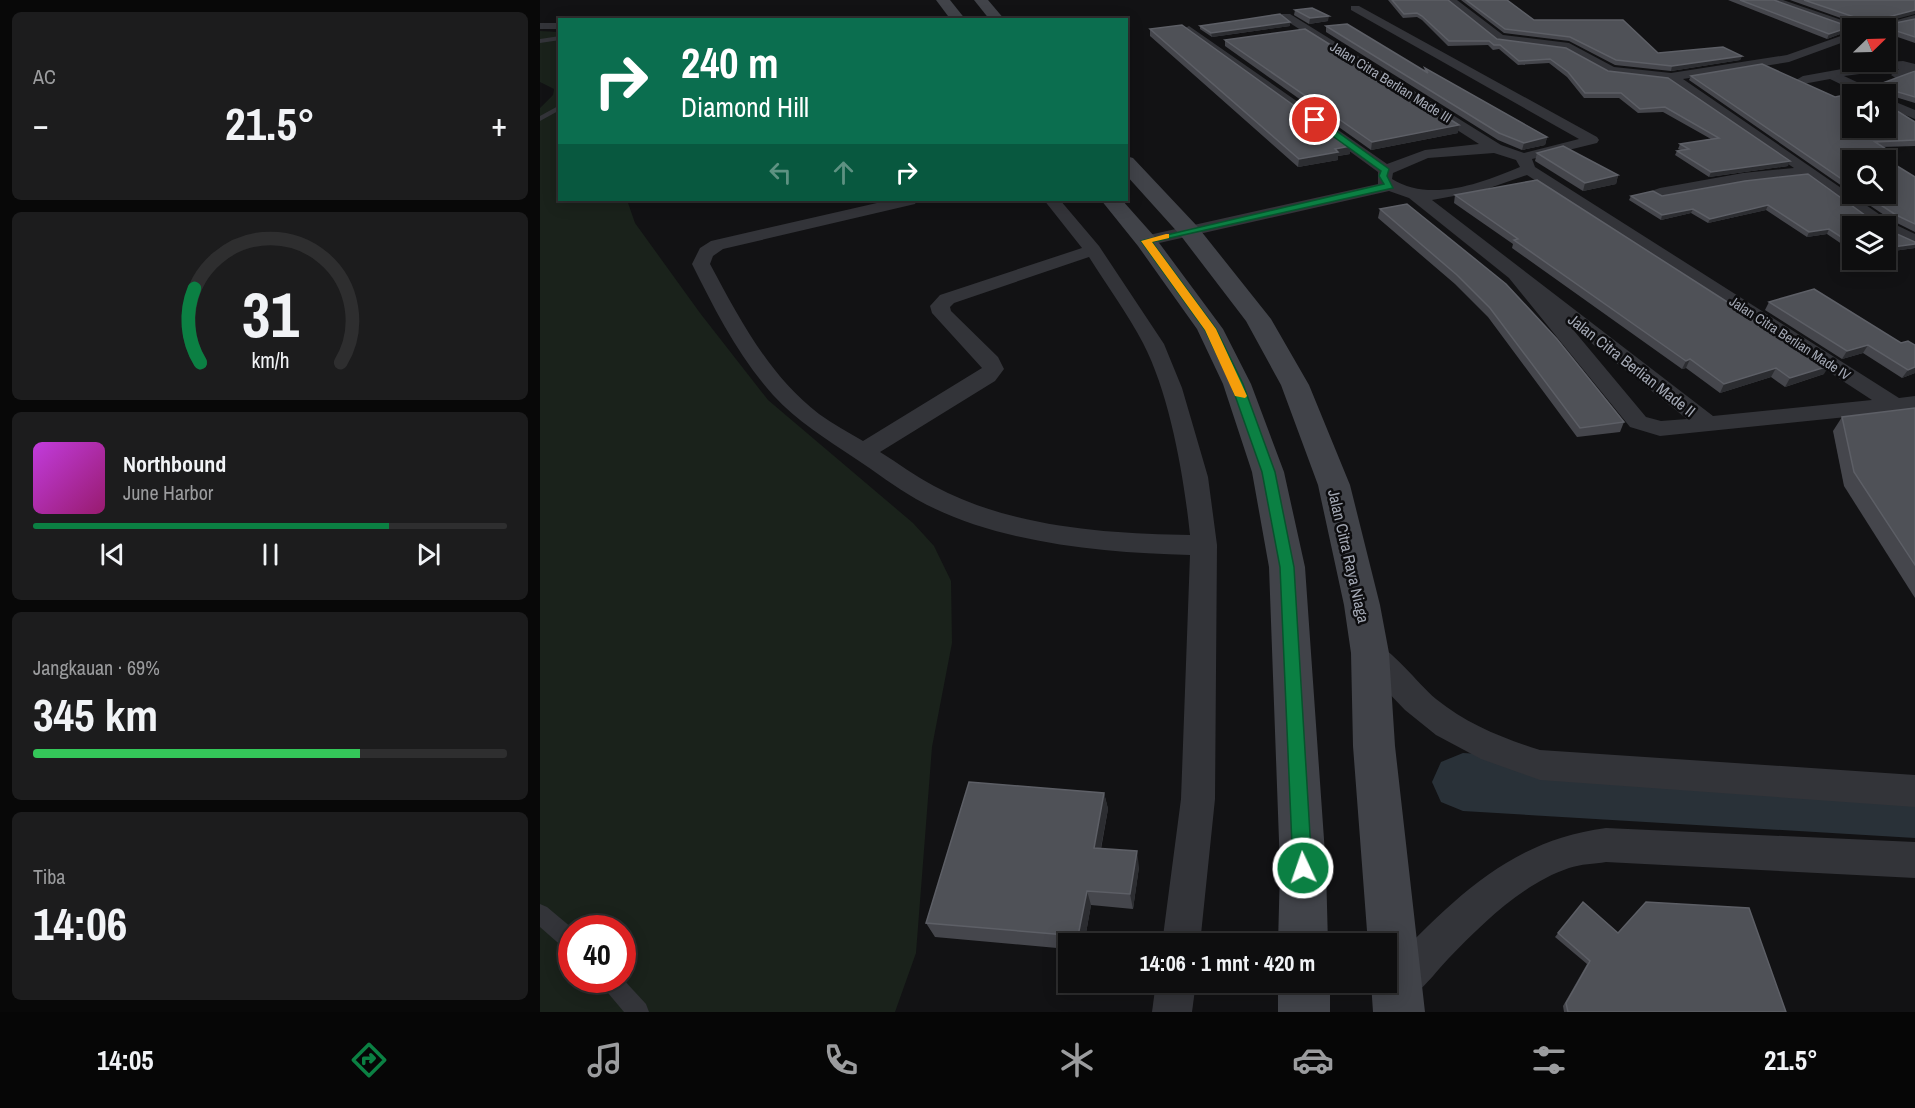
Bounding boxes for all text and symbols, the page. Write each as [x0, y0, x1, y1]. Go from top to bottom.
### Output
north arrow [1842, 18, 1896, 72]
map controls [1842, 18, 1896, 270]
text: 240 m [681, 35, 779, 91]
street label: Jalan Citra Berlian Made III [1327, 37, 1455, 127]
icon: right [582, 42, 660, 120]
text: AC [33, 63, 56, 90]
button: sound [1842, 84, 1896, 138]
text: Diamond Hill [681, 89, 809, 125]
text: 21.5° [225, 93, 315, 154]
pin [1289, 94, 1340, 145]
text: − [33, 102, 49, 146]
text: + [491, 102, 507, 146]
icon: arrive [1298, 103, 1331, 136]
button: search [1842, 150, 1896, 204]
icon: left [764, 156, 797, 189]
icon: ahead [827, 156, 860, 189]
icon: right [890, 156, 923, 189]
button: layers [1842, 216, 1896, 270]
text: 31 [242, 272, 299, 356]
street label: Jalan Citra Berlian Made IV [1726, 292, 1854, 384]
street label: Jalan Citra Berlian Made II [1564, 308, 1700, 422]
text: km/h [251, 346, 289, 375]
text: Northbound [123, 449, 226, 479]
text: June Harbor [123, 479, 213, 506]
street label: Jalan Citra Raya Niaga [1323, 487, 1375, 626]
icon: previous [96, 538, 129, 571]
icon: pause [254, 538, 287, 571]
icon: next [412, 538, 445, 571]
text: Jangkauan · 69% [33, 654, 160, 681]
text: 345 km [33, 684, 158, 745]
position arrow [1271, 836, 1335, 900]
text: Tiba [33, 863, 65, 890]
text: 14:06 [33, 893, 127, 954]
speed limit sign: 40 [558, 915, 636, 993]
text: 14:06 · 1 mnt · 420 m [1140, 948, 1315, 978]
icon: directions [348, 1039, 390, 1081]
icon: music [584, 1039, 626, 1081]
icon: phone [820, 1039, 862, 1081]
icon: climate [1056, 1039, 1098, 1081]
icon: car [1292, 1039, 1334, 1081]
icon: filters [1528, 1039, 1570, 1081]
text: 14:05 [97, 1042, 154, 1078]
text: 21.5° [1764, 1042, 1818, 1078]

